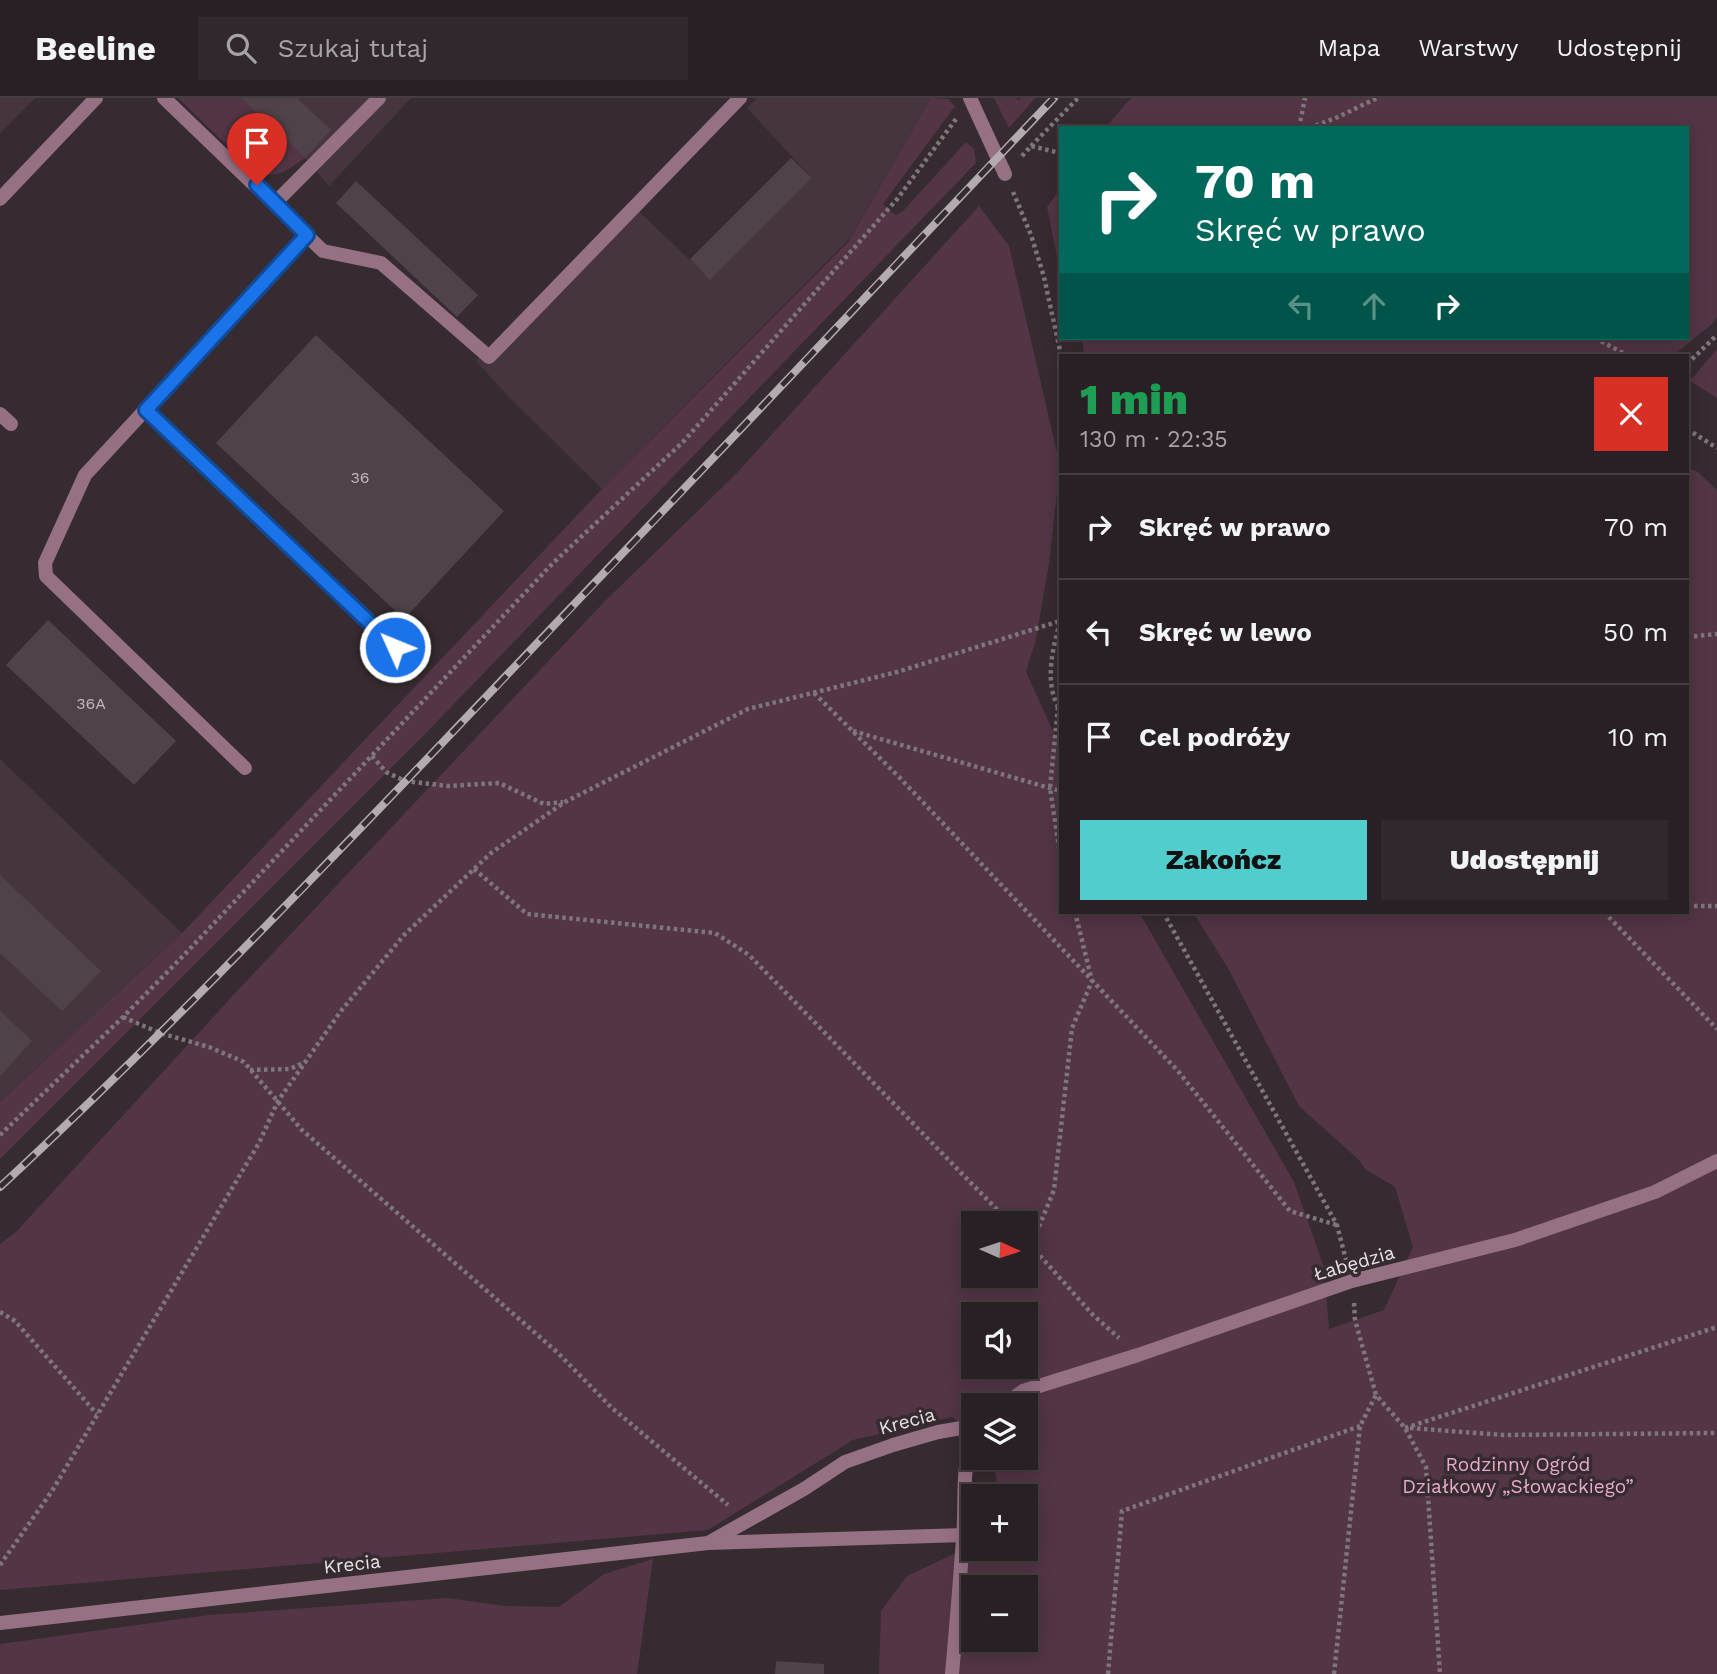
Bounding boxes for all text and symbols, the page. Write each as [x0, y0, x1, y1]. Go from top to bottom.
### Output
search box [198, 17, 688, 80]
text: Beeline [35, 29, 156, 68]
icon: search [222, 29, 260, 67]
text: Szukaj tutaj [278, 33, 428, 63]
text: Mapa [1318, 34, 1380, 62]
text: Warstwy [1418, 34, 1519, 62]
text: Udostępnij [1557, 34, 1682, 62]
pin [227, 113, 287, 185]
icon: arrive [238, 124, 276, 162]
text: 70 m [1195, 152, 1315, 210]
icon: right [1080, 154, 1171, 245]
text: Skręć w prawo [1195, 211, 1426, 249]
icon: left [1282, 287, 1320, 325]
icon: ahead [1355, 287, 1393, 325]
icon: right [1428, 287, 1466, 325]
text: 1 min [1080, 375, 1188, 424]
button: close [1594, 377, 1668, 451]
text: 130 m · 22:35 [1080, 426, 1228, 453]
house number: 36 [350, 468, 370, 487]
icon: right [1080, 508, 1118, 546]
text: Skręć w prawo [1139, 512, 1331, 542]
text: 70 m [1604, 512, 1668, 542]
position arrow [358, 610, 432, 684]
icon: left [1080, 613, 1118, 651]
text: Skręć w lewo [1139, 617, 1312, 647]
text: 50 m [1603, 617, 1668, 647]
house number: 36A [76, 694, 106, 713]
icon: arrive [1080, 718, 1118, 756]
text: Cel podróży [1139, 722, 1290, 752]
text: 10 m [1608, 722, 1668, 752]
button: Zakończ [1080, 820, 1367, 900]
button: Udostępnij [1381, 820, 1668, 900]
north arrow [961, 1211, 1038, 1288]
map controls [961, 1211, 1038, 1652]
street label: Łabędzia [1311, 1240, 1398, 1286]
button: sound [961, 1302, 1038, 1379]
button: layers [961, 1393, 1038, 1470]
street label: Krecia [876, 1402, 938, 1440]
park label: Rodzinny Ogród Działkowy „Słowackiego” [1402, 1453, 1634, 1498]
button: + [961, 1484, 1038, 1561]
street label: Krecia [322, 1550, 382, 1578]
button: − [961, 1575, 1038, 1652]

